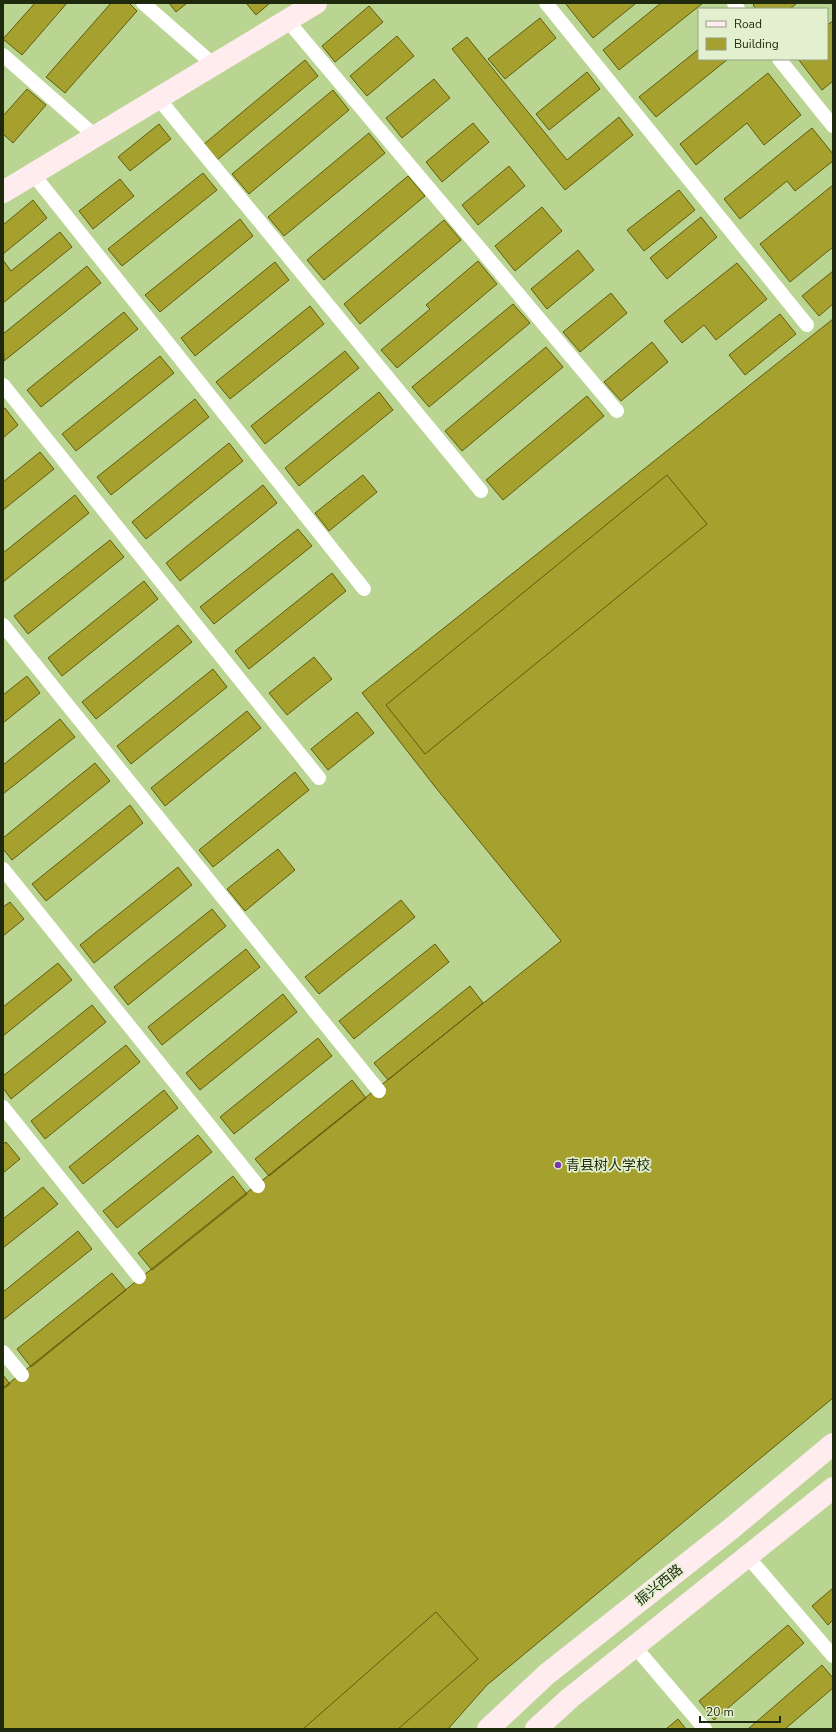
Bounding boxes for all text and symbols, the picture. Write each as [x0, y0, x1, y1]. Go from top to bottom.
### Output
legend [698, 8, 828, 60]
text: Road [734, 16, 762, 32]
text: Building [734, 36, 779, 52]
place label: 青县树人学校 [566, 1156, 650, 1175]
marker: 青县树人学校 [553, 1160, 563, 1170]
street label: 振兴西路 [631, 1560, 687, 1610]
scale bar [700, 1698, 780, 1724]
text: 20 m [706, 1704, 734, 1720]

